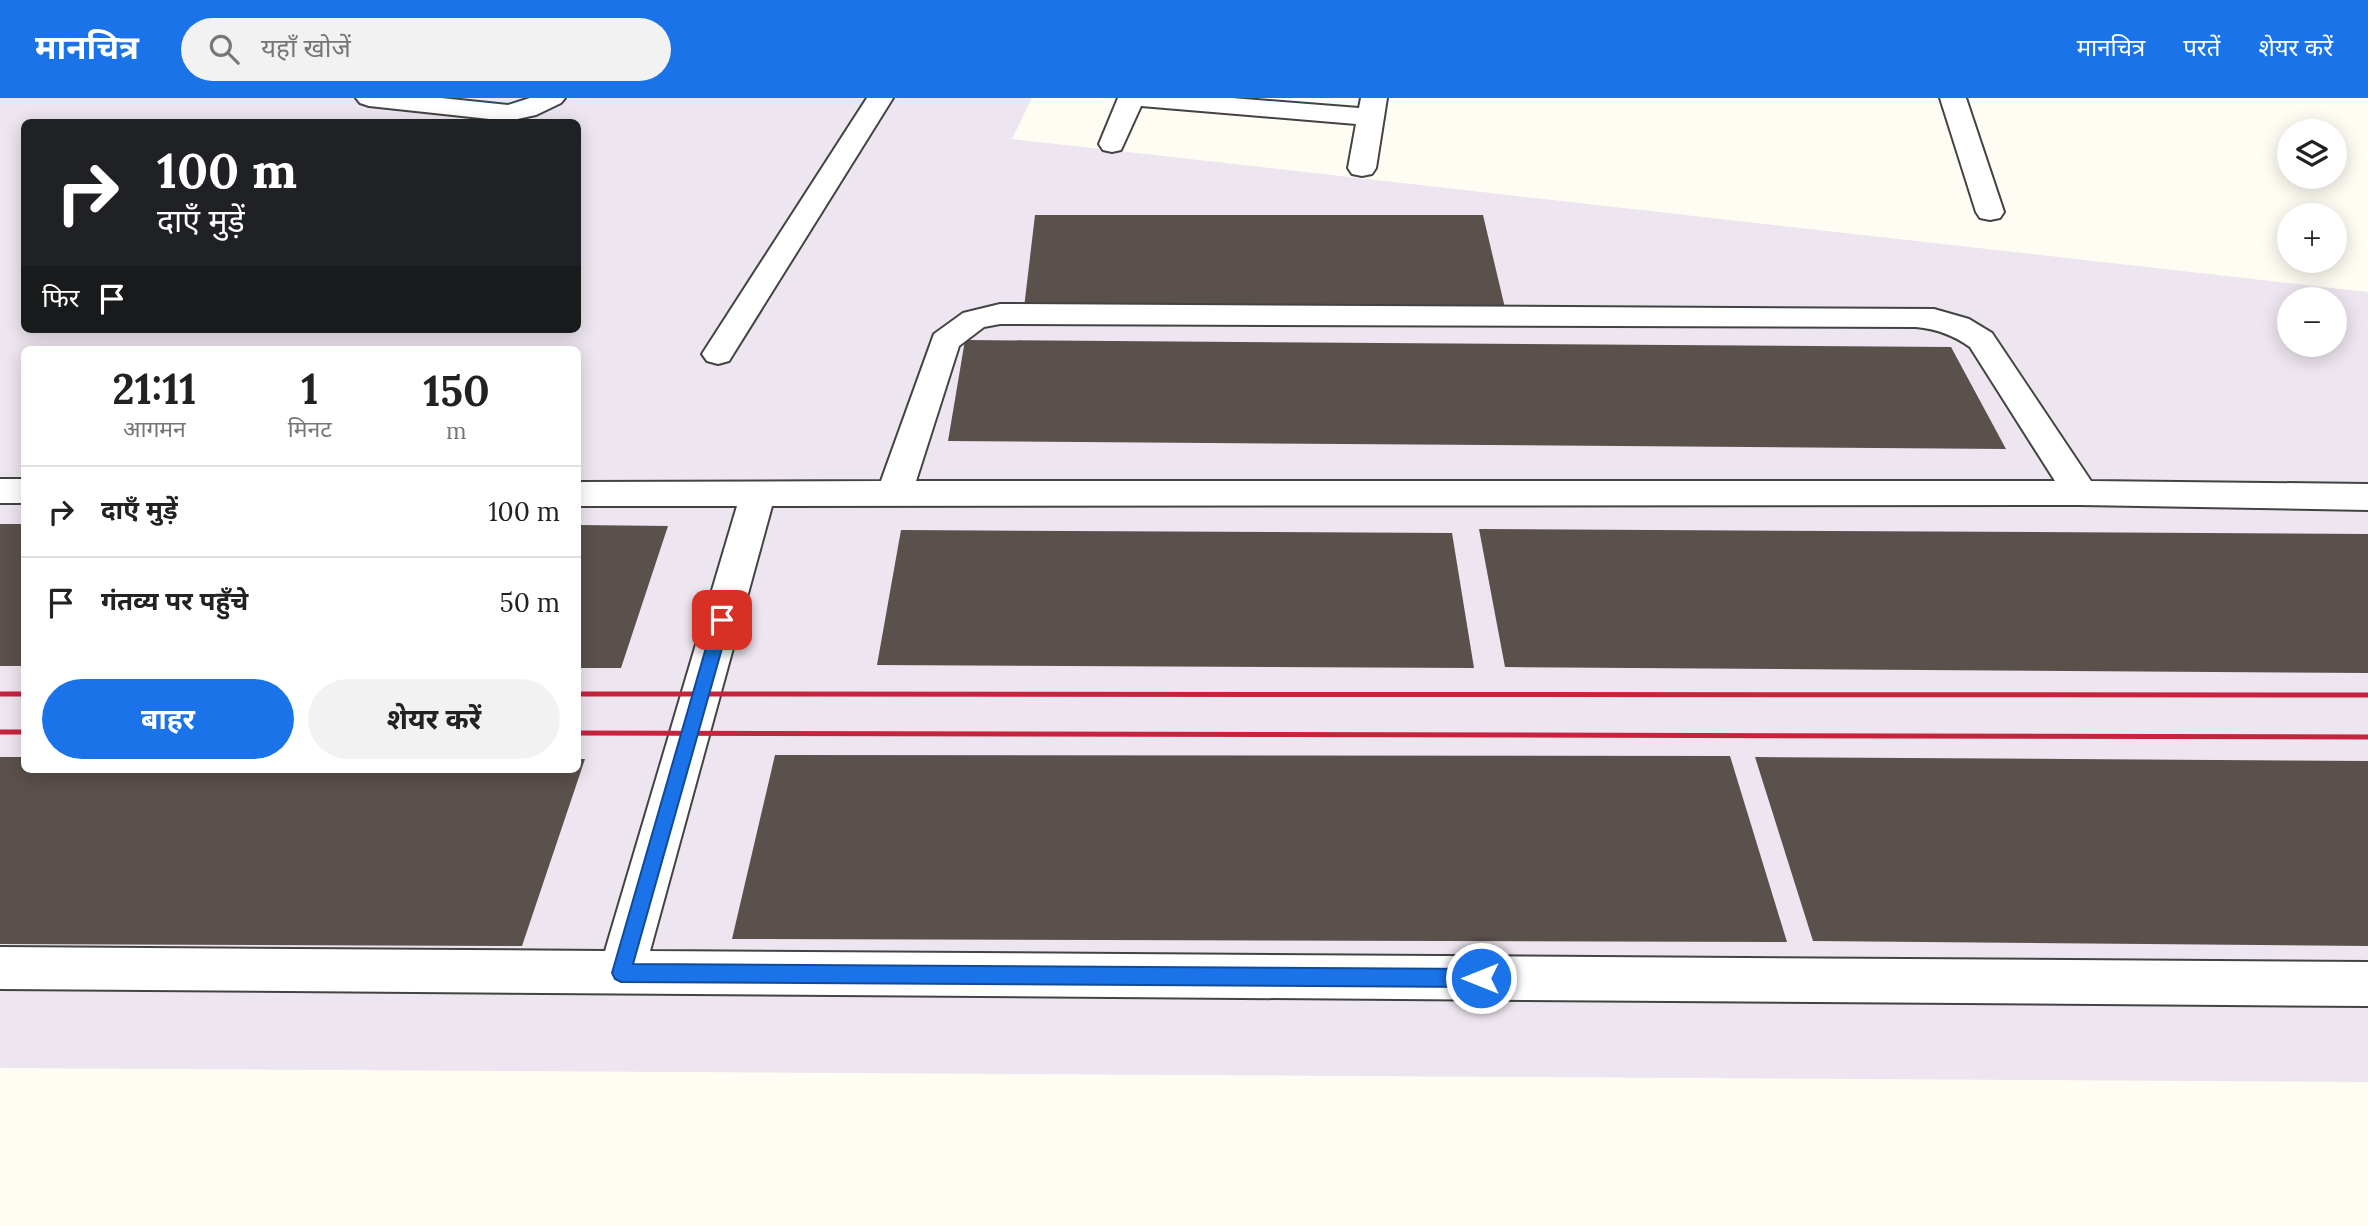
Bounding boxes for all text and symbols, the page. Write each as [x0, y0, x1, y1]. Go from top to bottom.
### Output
search box [181, 18, 671, 81]
text: मानचित्र [35, 26, 139, 68]
icon: search [205, 30, 243, 68]
text: यहाँ खोजें [261, 31, 351, 64]
text: मानचित्र [2077, 32, 2145, 63]
text: परतें [2183, 32, 2220, 63]
text: शेयर करें [2258, 32, 2333, 63]
map controls [2277, 119, 2347, 357]
button: layers [2277, 119, 2347, 189]
text: 100 m [157, 139, 297, 201]
icon: right [42, 147, 133, 238]
text: दाएँ मुड़ें [157, 200, 245, 241]
button: + [2277, 203, 2347, 273]
icon: arrive [93, 280, 131, 318]
text: फिर [42, 281, 79, 314]
button: − [2277, 287, 2347, 357]
text: 21:11 [112, 362, 196, 416]
text: 1 [301, 362, 318, 416]
text: 150 [423, 364, 490, 418]
text: आगमन [123, 414, 186, 443]
text: मिनट [288, 414, 332, 443]
text: m [446, 416, 467, 445]
icon: right [42, 493, 80, 531]
text: दाएँ मुड़ें [101, 493, 178, 526]
text: 100 m [488, 495, 560, 528]
icon: arrive [42, 584, 80, 622]
text: गंतव्य पर पहुँचे [101, 584, 248, 617]
text: 50 m [500, 586, 560, 619]
pin [692, 590, 752, 650]
icon: arrive [703, 601, 741, 639]
button: बाहर [42, 679, 294, 759]
button: शेयर करें [308, 679, 560, 759]
position arrow [1444, 941, 1518, 1015]

